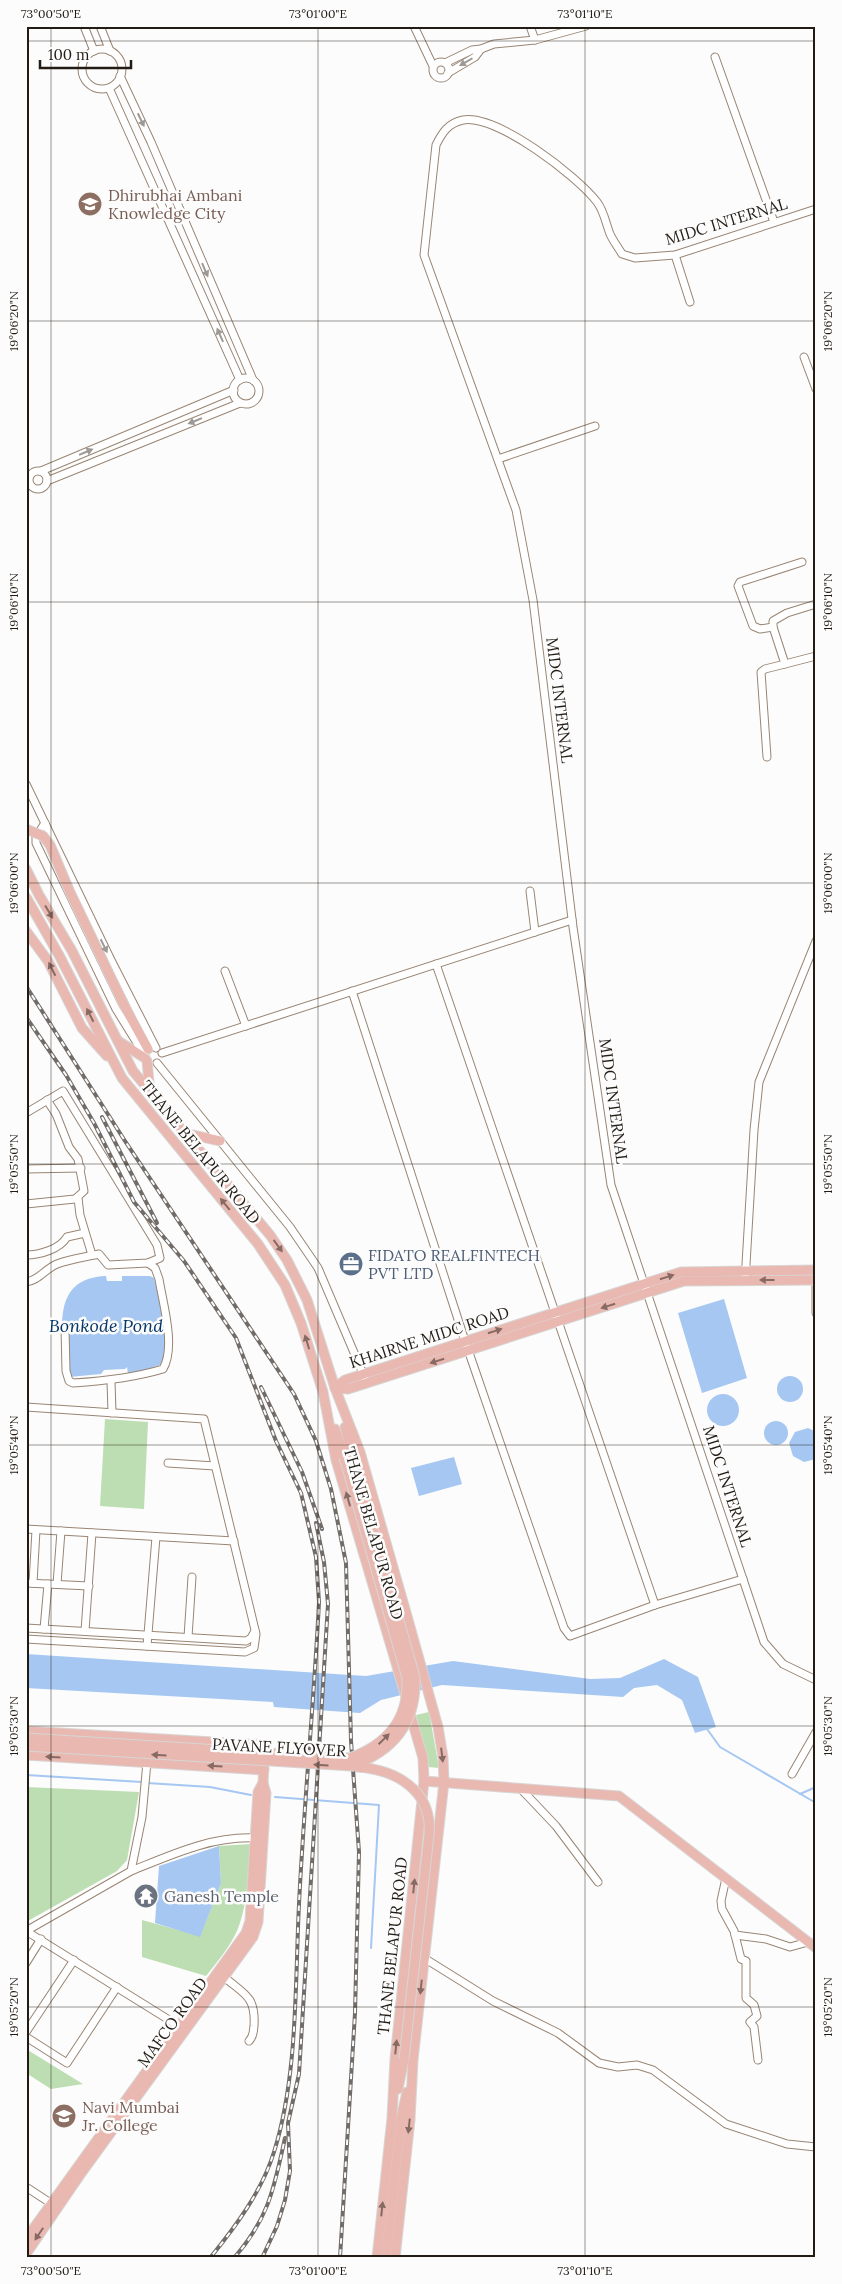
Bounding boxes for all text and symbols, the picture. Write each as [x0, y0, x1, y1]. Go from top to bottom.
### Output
text: 73°00'50"E [21, 6, 81, 21]
text: 73°01'00"E [289, 6, 347, 21]
text: 73°01'10"E [558, 6, 612, 21]
scale bar [40, 38, 131, 70]
text: 100 m [48, 45, 89, 64]
one-way arrow [459, 58, 472, 67]
one-way arrow [137, 113, 145, 127]
place label: Dhirubhai Ambani Knowledge City [108, 185, 242, 223]
school or university icon: Dhirubhai Ambani Knowledge City [77, 191, 103, 217]
street label: MIDC INTERNAL [663, 193, 789, 249]
one-way arrow [202, 263, 210, 277]
text: 19°06'20"N [6, 291, 21, 351]
text: 19°06'20"N [820, 291, 835, 351]
one-way arrow [216, 328, 224, 342]
one-way arrow [188, 418, 202, 426]
one-way arrow [79, 448, 93, 456]
text: 19°06'10"N [6, 573, 21, 631]
text: 19°06'10"N [820, 573, 835, 631]
street label: MIDC INTERNAL [542, 636, 578, 764]
text: 19°06'00"N [6, 852, 21, 914]
text: 19°06'00"N [820, 852, 835, 914]
one-way arrow [44, 905, 53, 918]
one-way arrow [100, 939, 108, 953]
one-way arrow [48, 962, 56, 976]
one-way arrow [86, 1008, 94, 1023]
street label: MIDC INTERNAL [595, 1037, 633, 1165]
street label: THANE BELAPUR ROAD [137, 1076, 265, 1228]
text: 19°05'50"N [6, 1134, 21, 1194]
text: 19°05'50"N [820, 1134, 835, 1194]
one-way arrow [219, 1197, 230, 1210]
one-way arrow [272, 1240, 282, 1253]
place label: FIDATO REALFINTECH PVT LTD [368, 1245, 540, 1283]
office icon: FIDATO REALFINTECH PVT LTD [338, 1251, 364, 1277]
one-way arrow [660, 1273, 675, 1281]
one-way arrow [759, 1277, 775, 1285]
street label: KHAIRNE MIDC ROAD [346, 1302, 512, 1372]
one-way arrow [601, 1302, 616, 1310]
water label: Bonkode Pond [49, 1314, 163, 1337]
one-way arrow [488, 1327, 503, 1335]
one-way arrow [303, 1334, 310, 1349]
one-way arrow [429, 1357, 444, 1365]
text: 19°05'40"N [6, 1415, 21, 1475]
text: 19°05'40"N [820, 1415, 835, 1475]
street label: MIDC INTERNAL [699, 1423, 757, 1549]
street label: THANE BELAPUR ROAD [340, 1444, 408, 1622]
one-way arrow [343, 1491, 351, 1506]
text: 19°05'30"N [6, 1696, 21, 1756]
text: 19°05'30"N [820, 1696, 835, 1756]
one-way arrow [378, 1733, 390, 1745]
street label: PAVANE FLYOVER [211, 1734, 347, 1761]
one-way arrow [438, 1748, 446, 1764]
one-way arrow [150, 1750, 166, 1758]
one-way arrow [44, 1752, 60, 1760]
one-way arrow [313, 1761, 329, 1769]
one-way arrow [207, 1762, 223, 1770]
street label: THANE BELAPUR ROAD [373, 1856, 411, 2036]
one-way arrow [410, 1878, 418, 1894]
temple icon: Ganesh Temple [133, 1883, 159, 1909]
place label: Ganesh Temple [164, 1886, 279, 1906]
street label: MAFCO ROAD [133, 1973, 211, 2071]
text: 19°05'20"N [6, 1977, 21, 2037]
text: 19°05'20"N [820, 1977, 835, 2037]
one-way arrow [417, 1979, 425, 1995]
one-way arrow [392, 2039, 400, 2055]
place label: Navi Mumbai Jr. College [81, 2097, 180, 2135]
school or university icon: Navi Mumbai Jr. College [51, 2103, 77, 2129]
one-way arrow [405, 2118, 413, 2134]
one-way arrow [378, 2201, 386, 2217]
one-way arrow [35, 2227, 44, 2241]
text: 73°00'50"E [21, 2263, 81, 2278]
text: 73°01'00"E [289, 2263, 347, 2278]
text: 73°01'10"E [558, 2263, 612, 2278]

